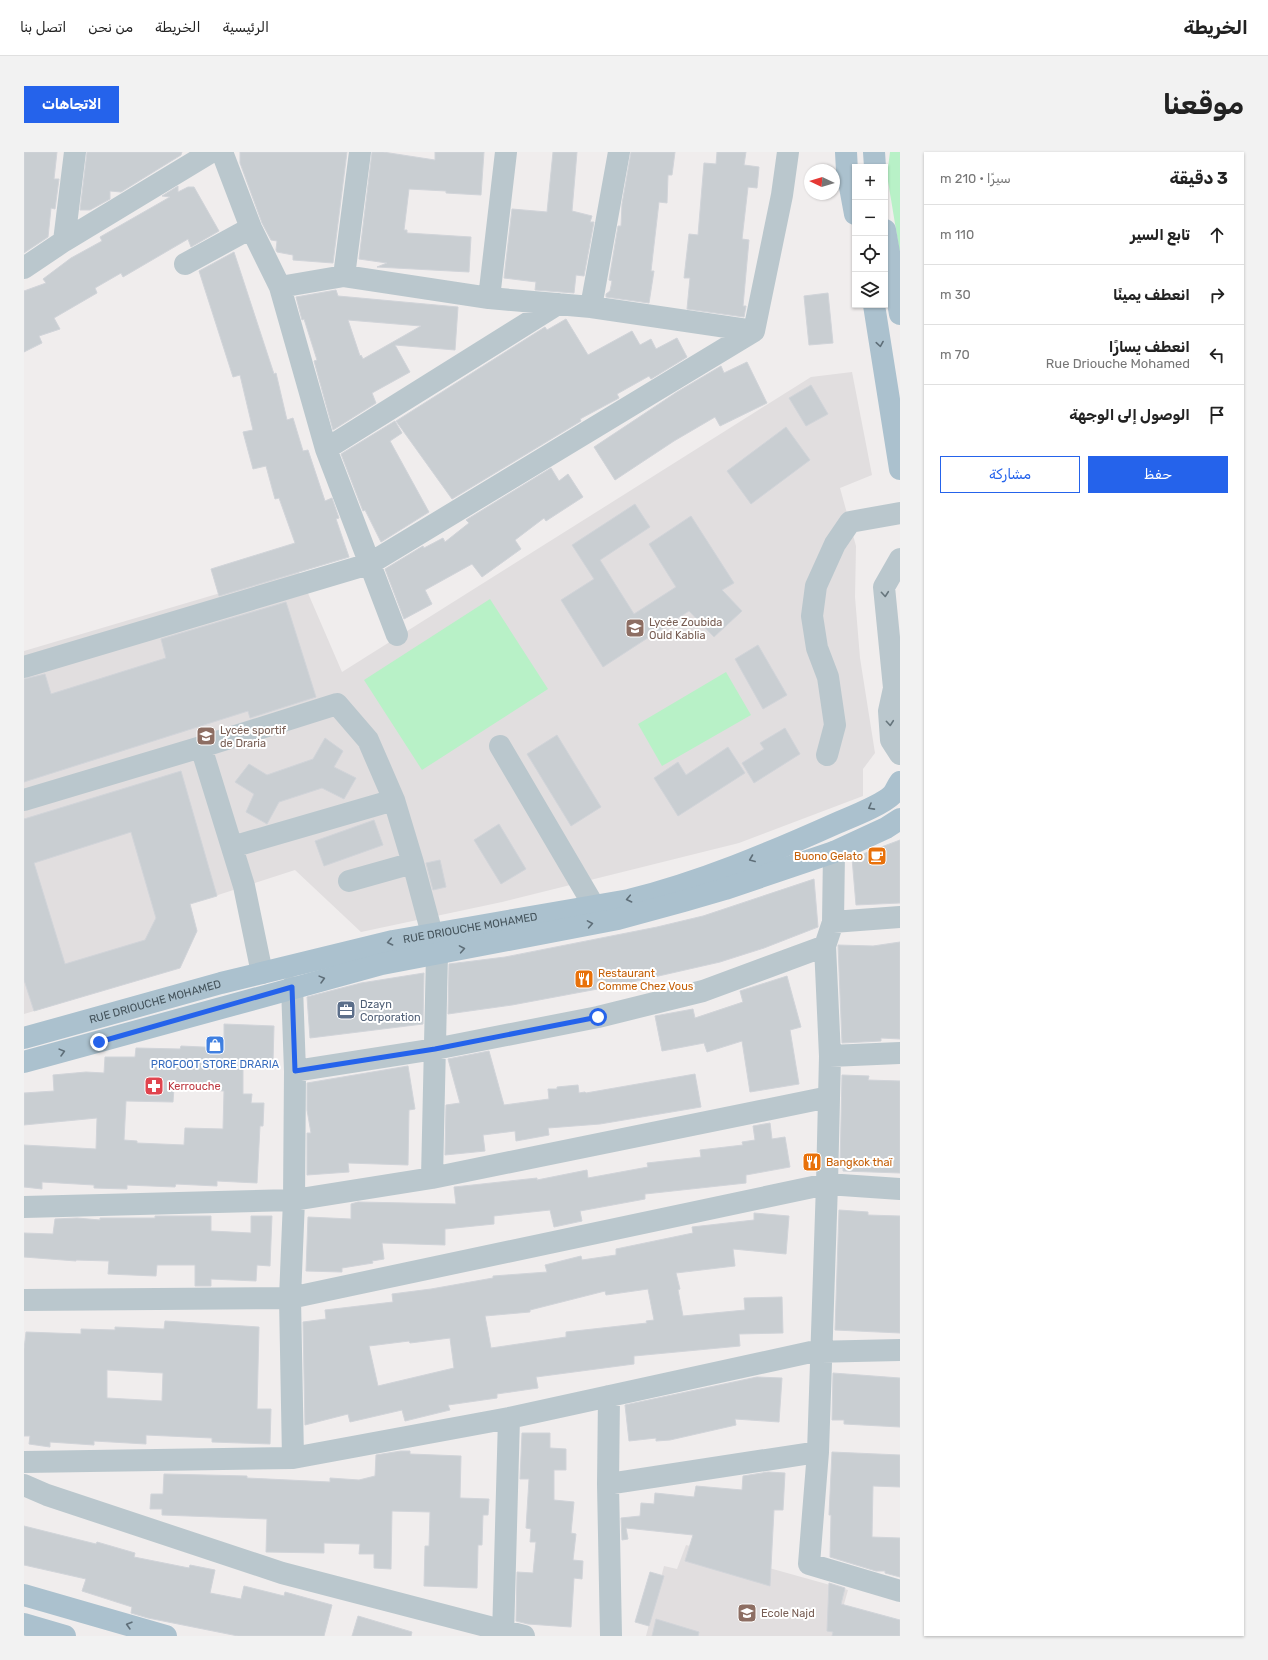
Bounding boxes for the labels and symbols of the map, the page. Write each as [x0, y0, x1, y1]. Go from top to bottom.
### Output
north arrow [804, 164, 840, 200]
one-way arrow [875, 340, 884, 347]
one-way arrow [880, 591, 889, 597]
place label: Lycée Zoubida Ould Kablia [649, 616, 722, 642]
school or university icon: Lycée Zoubida Ould Kablia [624, 617, 646, 639]
one-way arrow [885, 720, 894, 726]
place label: Lycée sportif de Draria [220, 724, 287, 750]
school or university icon: Lycée sportif de Draria [195, 725, 217, 747]
one-way arrow [868, 802, 875, 810]
cafe icon: Buono Gelato [866, 845, 888, 867]
place label: Buono Gelato [794, 850, 863, 863]
one-way arrow [749, 855, 756, 863]
one-way arrow [626, 895, 632, 903]
street label: RUE DRIOUCHE MOHAMED [402, 910, 539, 946]
one-way arrow [587, 920, 593, 929]
one-way arrow [387, 937, 394, 945]
one-way arrow [459, 945, 466, 954]
place label: Restaurant Comme Chez Vous [598, 967, 694, 993]
restaurant icon: Restaurant Comme Chez Vous [573, 968, 595, 990]
one-way arrow [318, 975, 325, 984]
street label: RUE DRIOUCHE MOHAMED [88, 977, 222, 1026]
place label: Dzayn Corporation [360, 998, 421, 1024]
office icon: Dzayn Corporation [335, 999, 357, 1021]
route start [589, 1008, 607, 1026]
route end [90, 1033, 108, 1051]
shop icon: PROFOOT STORE DRARIA [204, 1034, 226, 1056]
one-way arrow [58, 1048, 65, 1057]
place label: PROFOOT STORE DRARIA [151, 1058, 280, 1071]
pharmacy icon: Kerrouche [143, 1075, 165, 1097]
place label: Kerrouche [168, 1080, 221, 1093]
restaurant icon: Bangkok thaï [801, 1151, 823, 1173]
place label: Bangkok thaï [826, 1156, 892, 1169]
school or university icon: Ecole Najd [736, 1602, 758, 1624]
place label: Ecole Najd [761, 1607, 815, 1620]
one-way arrow [126, 1621, 133, 1630]

